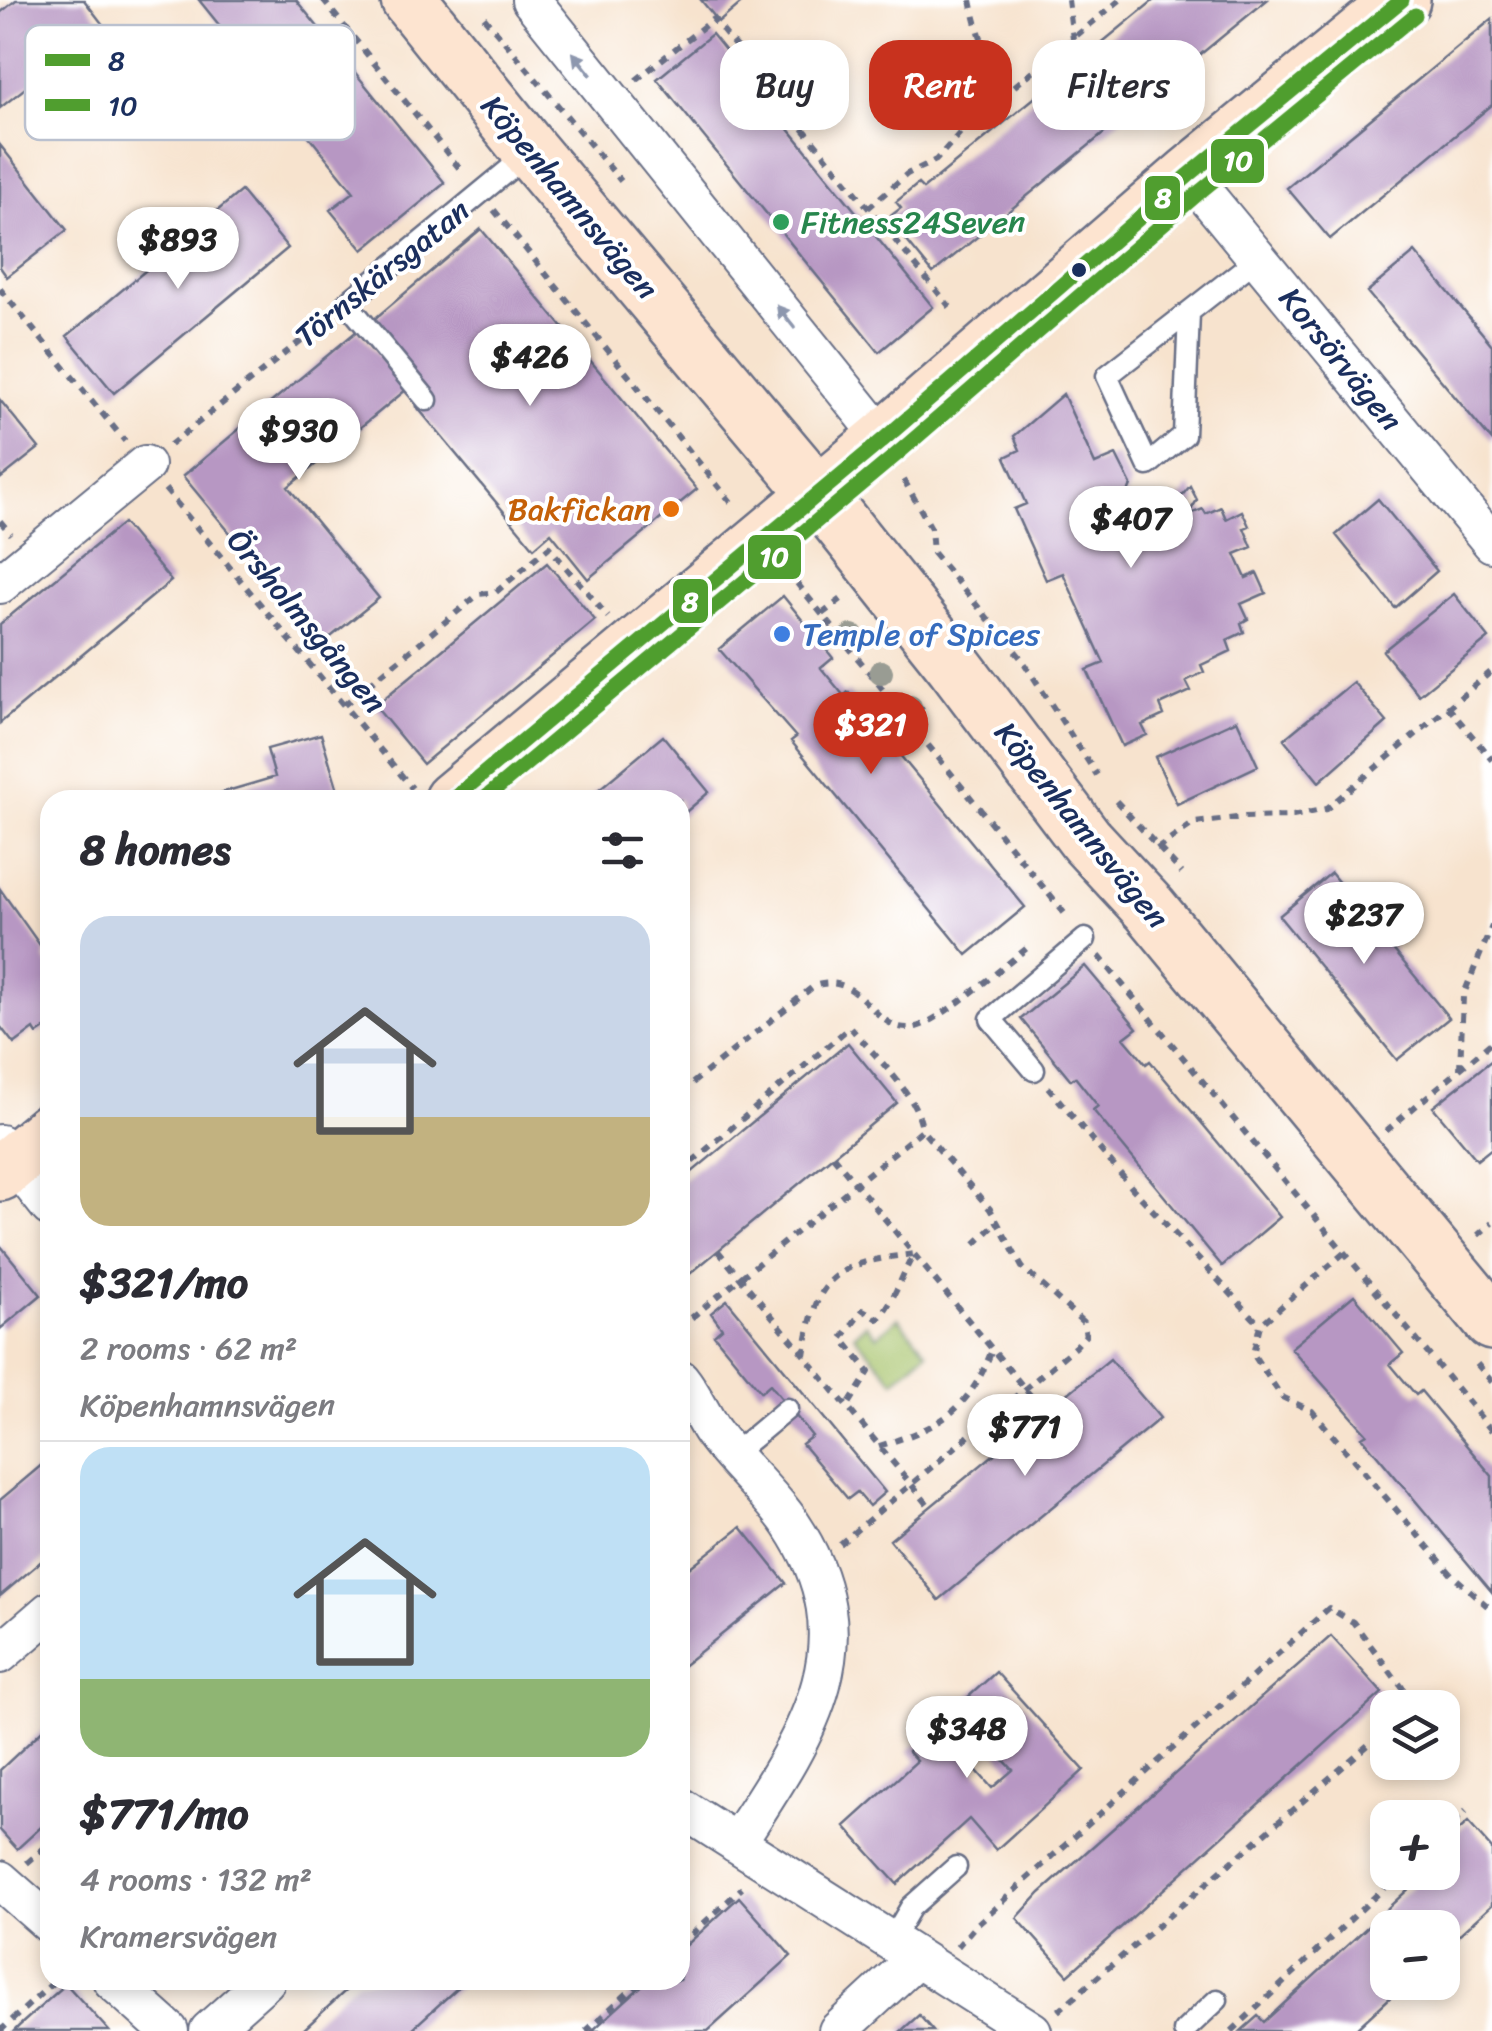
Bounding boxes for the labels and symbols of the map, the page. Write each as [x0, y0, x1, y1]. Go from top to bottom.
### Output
legend [25, 25, 355, 140]
text: 8 [108, 36, 125, 85]
one-way arrow [572, 51, 593, 76]
text: 10 [108, 81, 138, 130]
street label: Köpenhamnsvägen [466, 81, 673, 313]
text: 10 [1223, 136, 1253, 185]
line badge: 10 [1209, 137, 1266, 185]
text: 8 [1154, 173, 1172, 222]
line badge: 8 [1143, 174, 1182, 222]
street label: Törnskärsgatan [281, 184, 483, 363]
place label: Fitness24Seven [801, 194, 1025, 251]
pin: $893 [119, 207, 237, 292]
marker: Fitness24Seven [770, 211, 792, 233]
unlabelled marker [1069, 260, 1089, 280]
street label: Korsörvägen [1264, 274, 1417, 445]
one-way arrow [776, 304, 797, 330]
pin: $426 [471, 324, 589, 409]
pin: $930 [240, 398, 358, 483]
place label: Bakfickan [508, 481, 651, 538]
pin: $407 [1072, 486, 1190, 571]
marker: Bakfickan [660, 498, 682, 520]
street label: Örsholmsgången [212, 516, 402, 727]
text: 10 [759, 532, 789, 581]
line badge: 10 [746, 533, 803, 581]
line badge: 8 [671, 577, 710, 625]
text: 8 [681, 577, 699, 626]
place label: Temple of Spices [802, 606, 1040, 663]
marker: Temple of Spices [771, 623, 793, 645]
pin: $321 [812, 692, 930, 777]
street label: Köpenhamnsvägen [979, 708, 1184, 942]
pin: $237 [1305, 882, 1423, 967]
pin: $771 [966, 1394, 1084, 1479]
pin: $348 [908, 1696, 1026, 1781]

